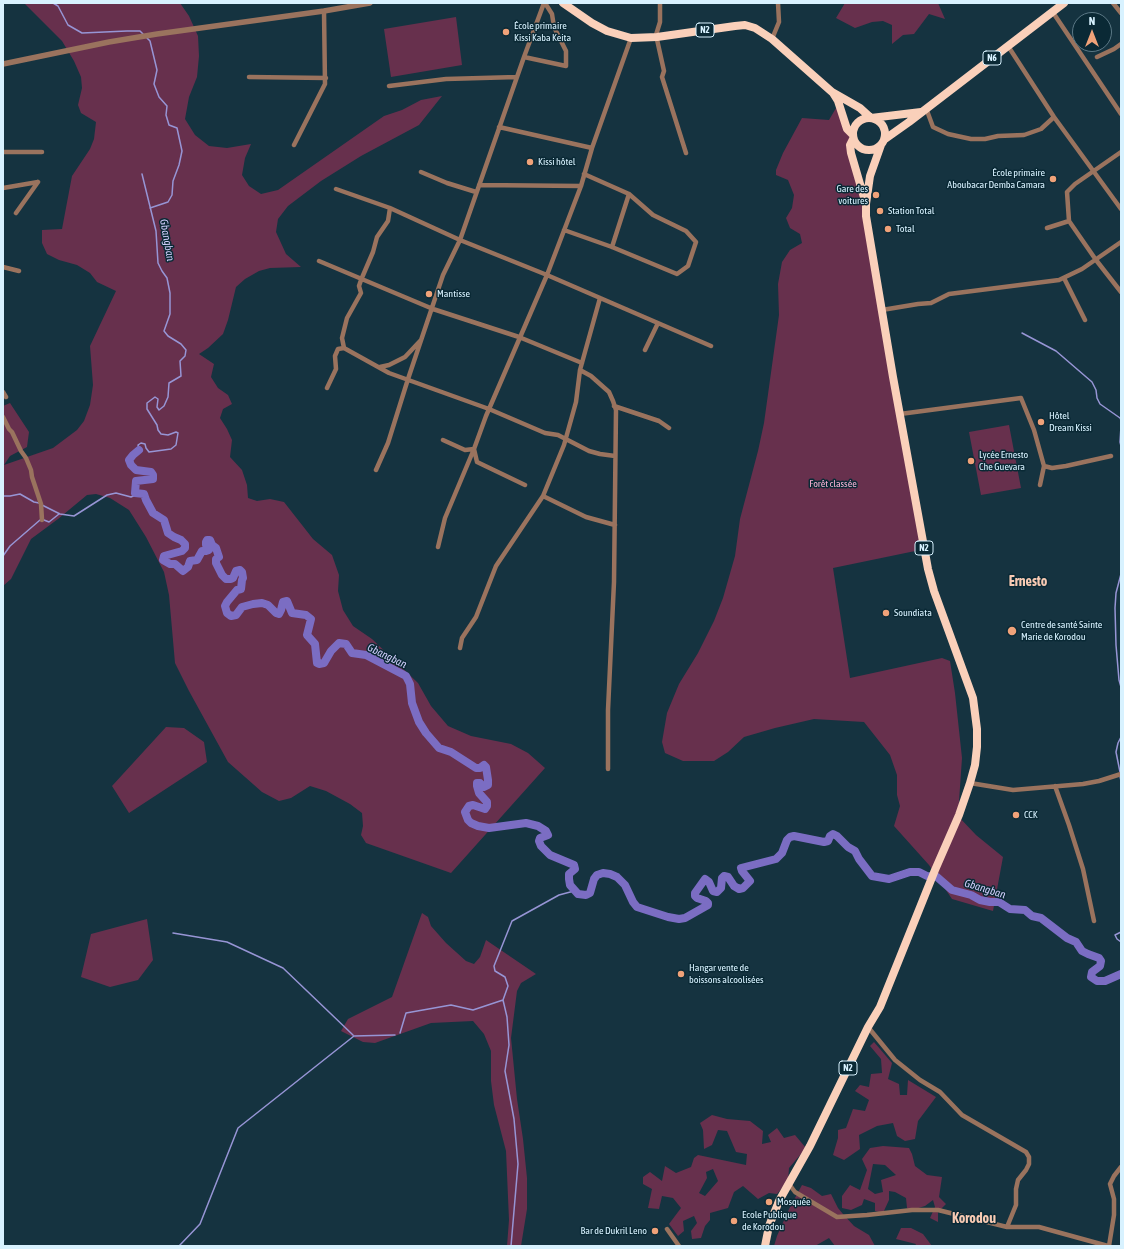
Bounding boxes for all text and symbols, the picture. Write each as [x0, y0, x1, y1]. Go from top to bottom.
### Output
north arrow [1072, 12, 1112, 52]
text: N [1089, 15, 1095, 27]
place label: École primaire Kissi Kaba Keita [514, 20, 571, 44]
road number: N2 [696, 23, 714, 37]
marker: École primaire Kissi Kaba Keita [501, 27, 511, 37]
road number: N6 [983, 51, 1001, 65]
place label: Kissi hôtel [538, 156, 575, 168]
marker: Kissi hôtel [525, 157, 535, 167]
place label: École primaire Aboubacar Demba Camara [947, 167, 1045, 190]
marker: École primaire Aboubacar Demba Camara [1048, 174, 1058, 184]
place label: Gare des voitures [836, 183, 868, 206]
marker: Gare des voitures [871, 190, 881, 200]
place label: Station Total [888, 205, 934, 217]
marker: Station Total [875, 206, 885, 216]
water label: Gbangban [157, 218, 177, 262]
place label: Total [896, 223, 915, 235]
marker: Total [883, 224, 893, 234]
place label: Mantisse [437, 288, 470, 300]
marker: Mantisse [424, 289, 434, 299]
place label: Hôtel Dream Kissi [1049, 410, 1092, 434]
marker: Hôtel Dream Kissi [1036, 417, 1046, 427]
place label: Lycée Ernesto Che Guevara [979, 449, 1028, 472]
marker: Lycée Ernesto Che Guevara [966, 456, 976, 466]
park label: Forêt classée [809, 478, 857, 490]
road number: N2 [915, 541, 933, 555]
district label: Ernesto [1009, 574, 1047, 590]
place label: Soundiata [894, 607, 932, 619]
marker: Soundiata [881, 608, 891, 618]
place label: Centre de santé Sainte Marie de Korodou [1021, 619, 1102, 642]
marker: Centre de santé Sainte Marie de Korodou [1006, 625, 1018, 637]
water label: Gbangban [365, 641, 409, 671]
place label: CCK [1024, 809, 1038, 821]
marker: CCK [1011, 810, 1021, 820]
water label: Gbangban [963, 876, 1007, 902]
place label: Hangar vente de boissons alcoolisées [689, 962, 764, 986]
marker: Hangar vente de boissons alcoolisées [676, 969, 686, 979]
road number: N2 [839, 1061, 857, 1075]
place label: Mosquée [777, 1196, 811, 1208]
marker: Mosquée [764, 1197, 774, 1207]
place label: Ecole Publique de Korodou [742, 1209, 797, 1232]
district label: Korodou [952, 1211, 996, 1227]
marker: Ecole Publique de Korodou [729, 1216, 739, 1226]
place label: Bar de Dukril Leno [581, 1225, 647, 1237]
marker: Bar de Dukril Leno [650, 1226, 660, 1236]

